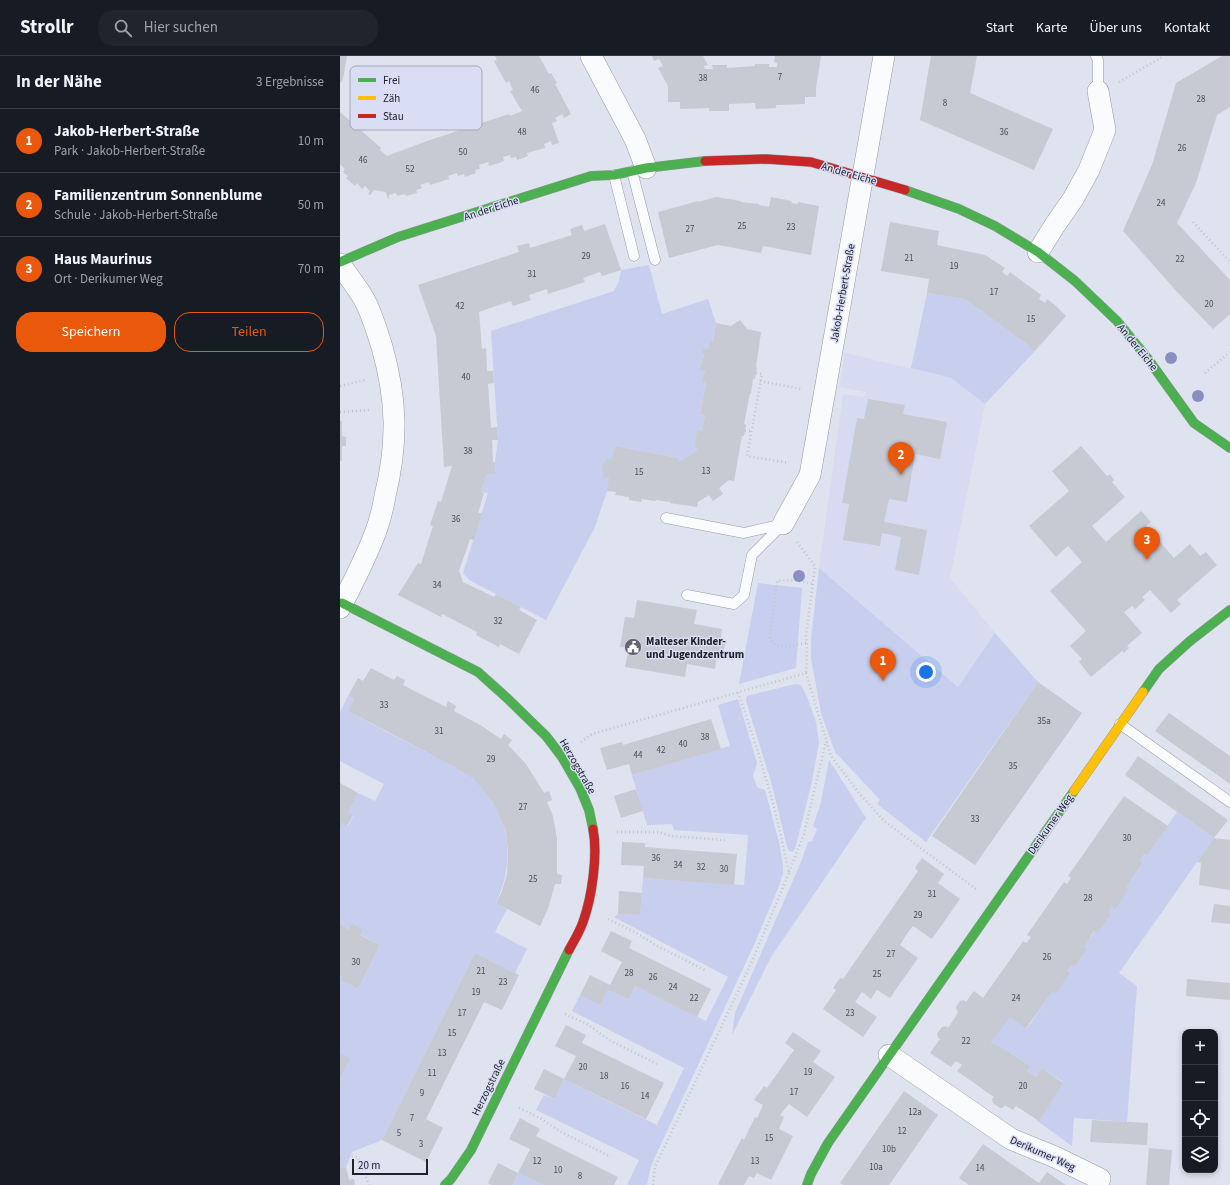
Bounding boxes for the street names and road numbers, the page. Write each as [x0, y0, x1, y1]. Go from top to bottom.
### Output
street label: An der Eiche [820, 158, 879, 189]
street label: An der Eiche [462, 192, 521, 224]
street label: Jakob-Herbert-Straße [826, 242, 859, 344]
street label: An der Eiche [1114, 321, 1162, 374]
street label: Herzogstraße [556, 736, 600, 797]
street label: Derikumer Weg [1024, 791, 1077, 857]
street label: Herzogstraße [468, 1056, 509, 1118]
street label: Derikumer Weg [1008, 1132, 1078, 1175]

